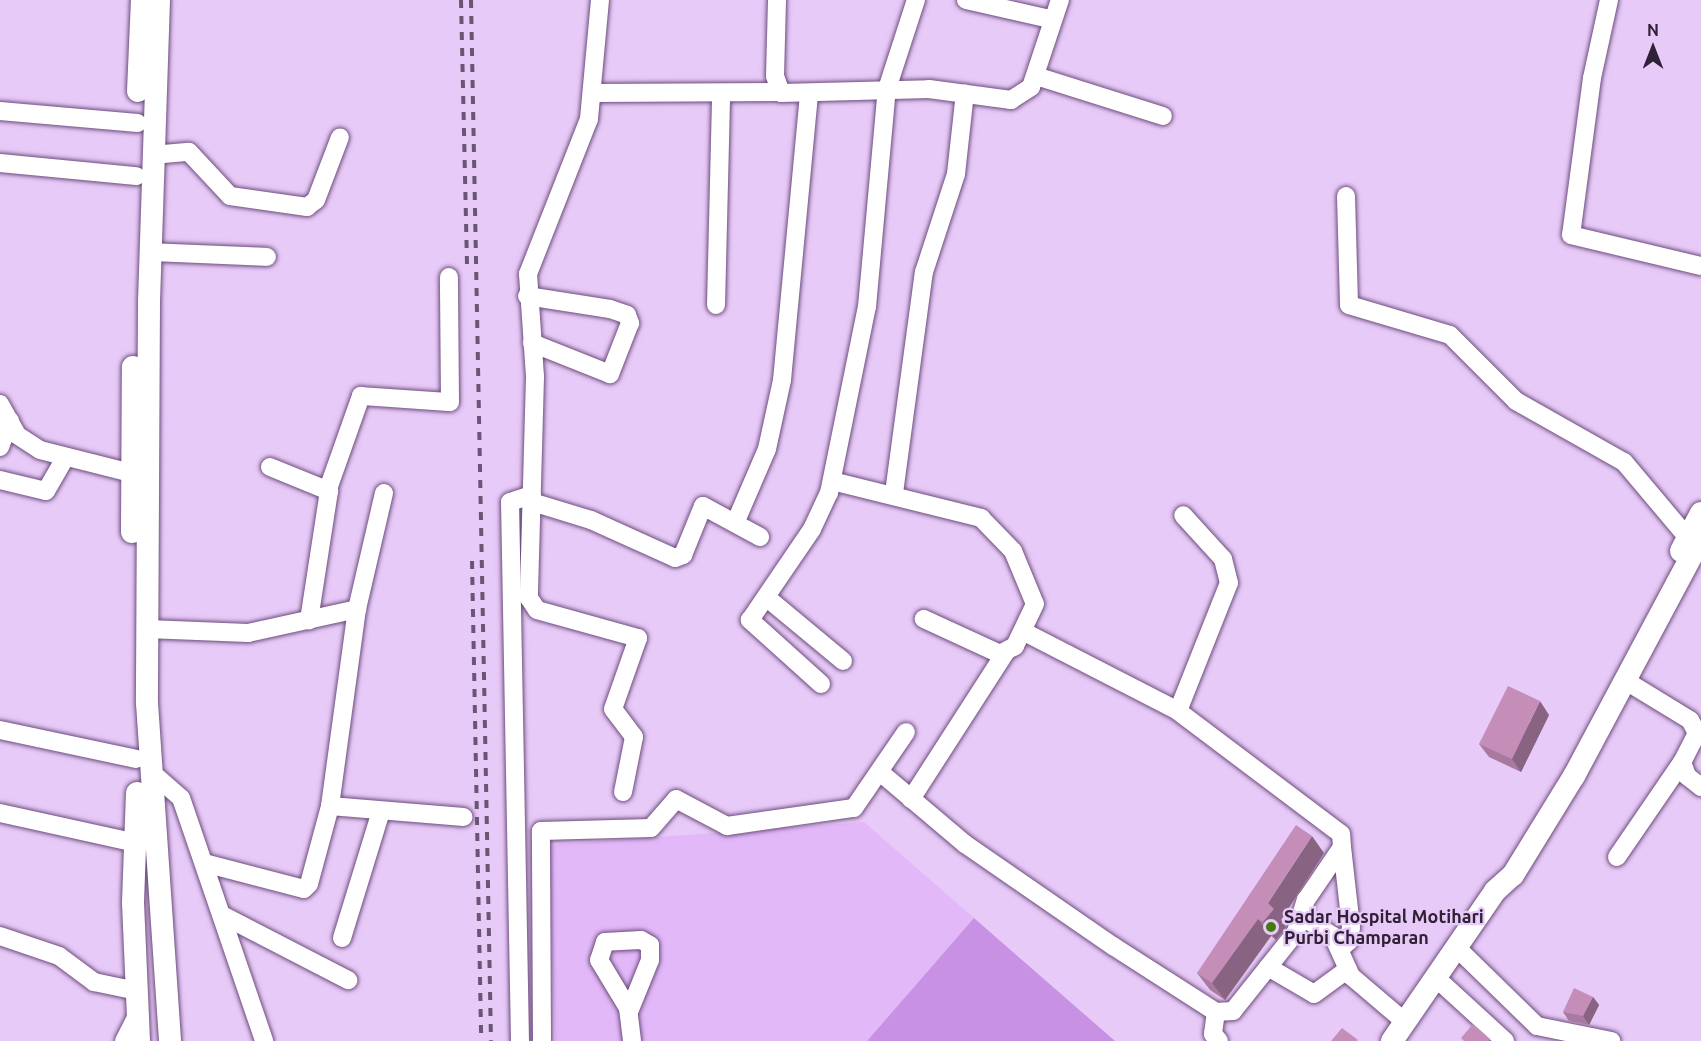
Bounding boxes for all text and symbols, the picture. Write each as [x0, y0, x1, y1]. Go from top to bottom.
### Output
north arrow [1623, 18, 1683, 78]
text: N [1647, 21, 1659, 39]
place label: Sadar Hospital Motihari Purbi Champaran [1284, 906, 1484, 948]
marker: Sadar Hospital Motihari Purbi Champaran [1262, 918, 1280, 936]

